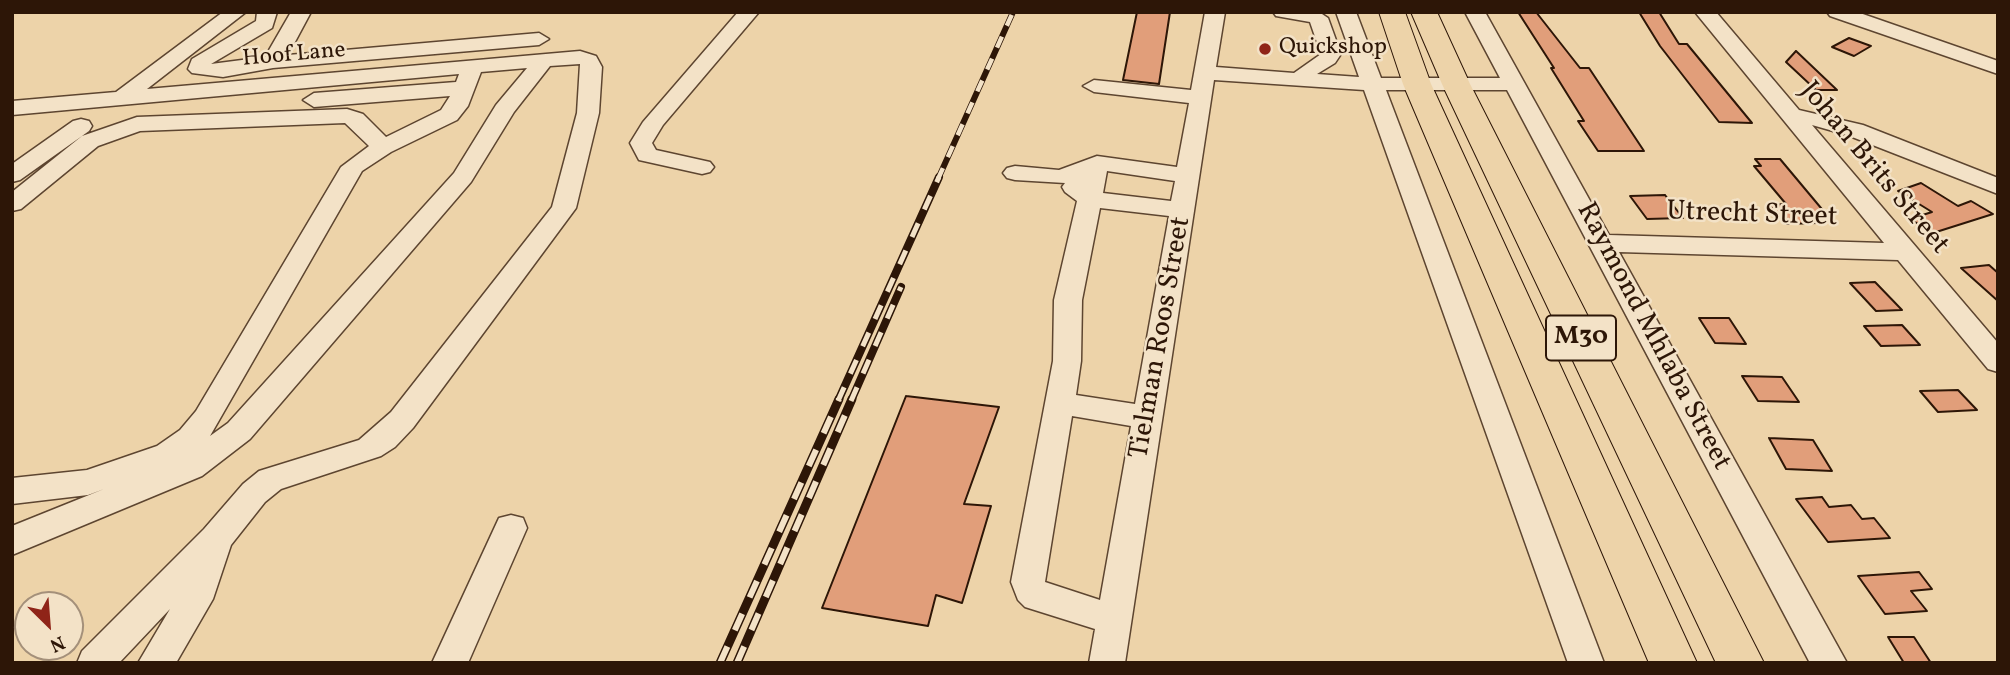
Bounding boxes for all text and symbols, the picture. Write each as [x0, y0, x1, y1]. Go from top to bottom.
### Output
place label: Quickshop [1279, 35, 1387, 63]
street label: Hoof Lane [241, 38, 347, 74]
marker: Quickshop [1257, 41, 1273, 57]
street label: Johan Brits Street [1791, 76, 1955, 262]
street label: Utrecht Street [1666, 196, 1838, 236]
street label: Raymond Mhlaba Street [1567, 197, 1737, 477]
street label: Tielman Roos Street [1124, 214, 1200, 462]
road number: M30 [1546, 316, 1616, 360]
north arrow [14, 591, 84, 661]
text: N [45, 629, 69, 658]

